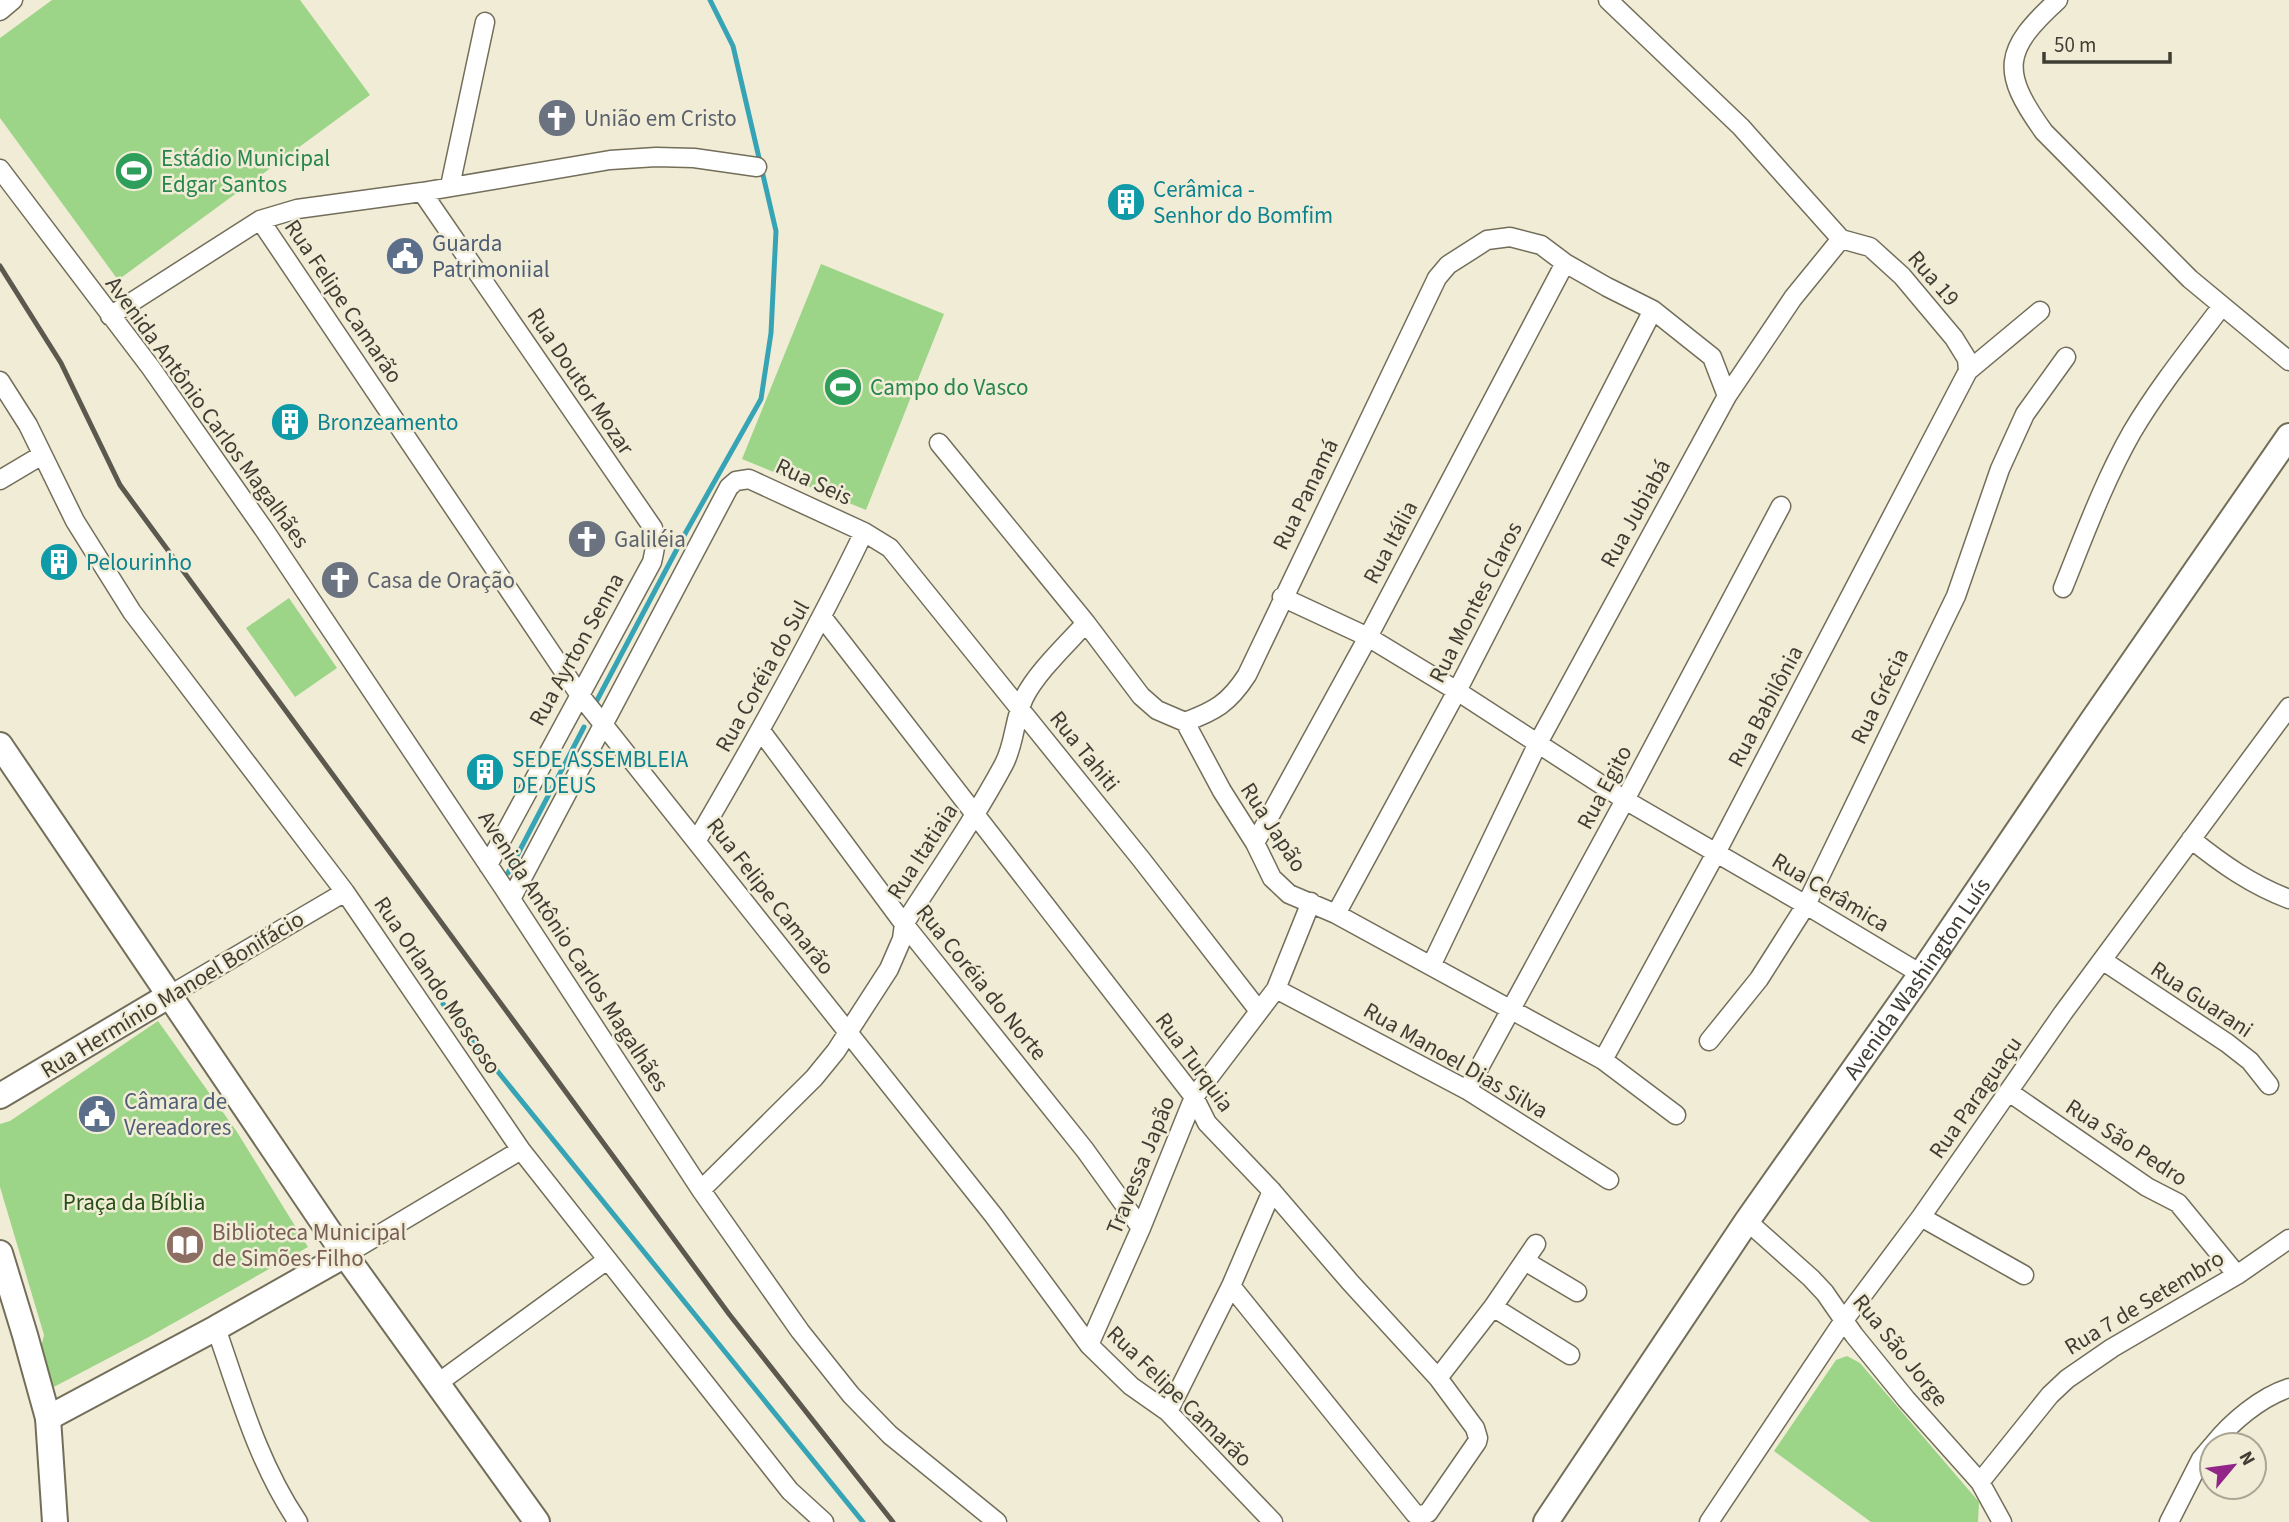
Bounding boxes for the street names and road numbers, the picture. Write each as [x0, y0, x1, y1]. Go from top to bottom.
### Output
street label: Rua Felipe Camarão [276, 213, 411, 390]
street label: Rua 19 [1900, 243, 1967, 314]
street label: Avenida Antônio Carlos Magalhães [97, 269, 318, 555]
street label: Rua Doutor Mozar [519, 301, 643, 462]
street label: Rua Panamá [1264, 433, 1347, 555]
street label: Rua Seis [770, 449, 857, 513]
street label: Rua Jubiabá [1592, 453, 1679, 573]
street label: Rua Itália [1355, 495, 1426, 590]
street label: Rua Montes Claros [1421, 516, 1530, 689]
street label: Rua Ayrton Senna [521, 567, 632, 732]
street label: Rua Coréia do Sul [707, 594, 818, 758]
street label: Rua Babilônia [1720, 640, 1811, 773]
street label: Rua Grécia [1842, 643, 1917, 750]
street label: Rua Tahiti [1042, 704, 1128, 799]
street label: Rua Egito [1568, 739, 1640, 835]
street label: Rua Japão [1232, 776, 1315, 879]
street label: Rua Itatiaia [879, 797, 966, 906]
street label: Avenida Antônio Carlos Magalhães [470, 804, 677, 1098]
street label: Rua Felipe Camarão [699, 811, 843, 982]
street label: Rua Cerâmica [1766, 844, 1896, 941]
street label: Avenida Washington Luís [1836, 871, 1999, 1086]
street label: Rua Orlando Moscoso [366, 890, 509, 1081]
street label: Rua Coréia do Norte [908, 897, 1055, 1067]
street label: Rua Hermínio Manoel Bonifácio [34, 902, 310, 1086]
street label: Rua Guarani [2144, 953, 2260, 1046]
street label: Rua Manoel Dias Silva [1357, 994, 1554, 1127]
street label: Rua Turquia [1147, 1006, 1242, 1119]
street label: Rua Paraguaçu [1921, 1029, 2030, 1165]
street label: Travessa Japão [1098, 1091, 1183, 1239]
street label: Rua São Pedro [2059, 1091, 2194, 1194]
street label: Rua 7 de Setembro [2058, 1242, 2230, 1363]
street label: Rua São Jorge [1845, 1287, 1956, 1414]
street label: Rua Felipe Camarão [1099, 1318, 1260, 1475]

